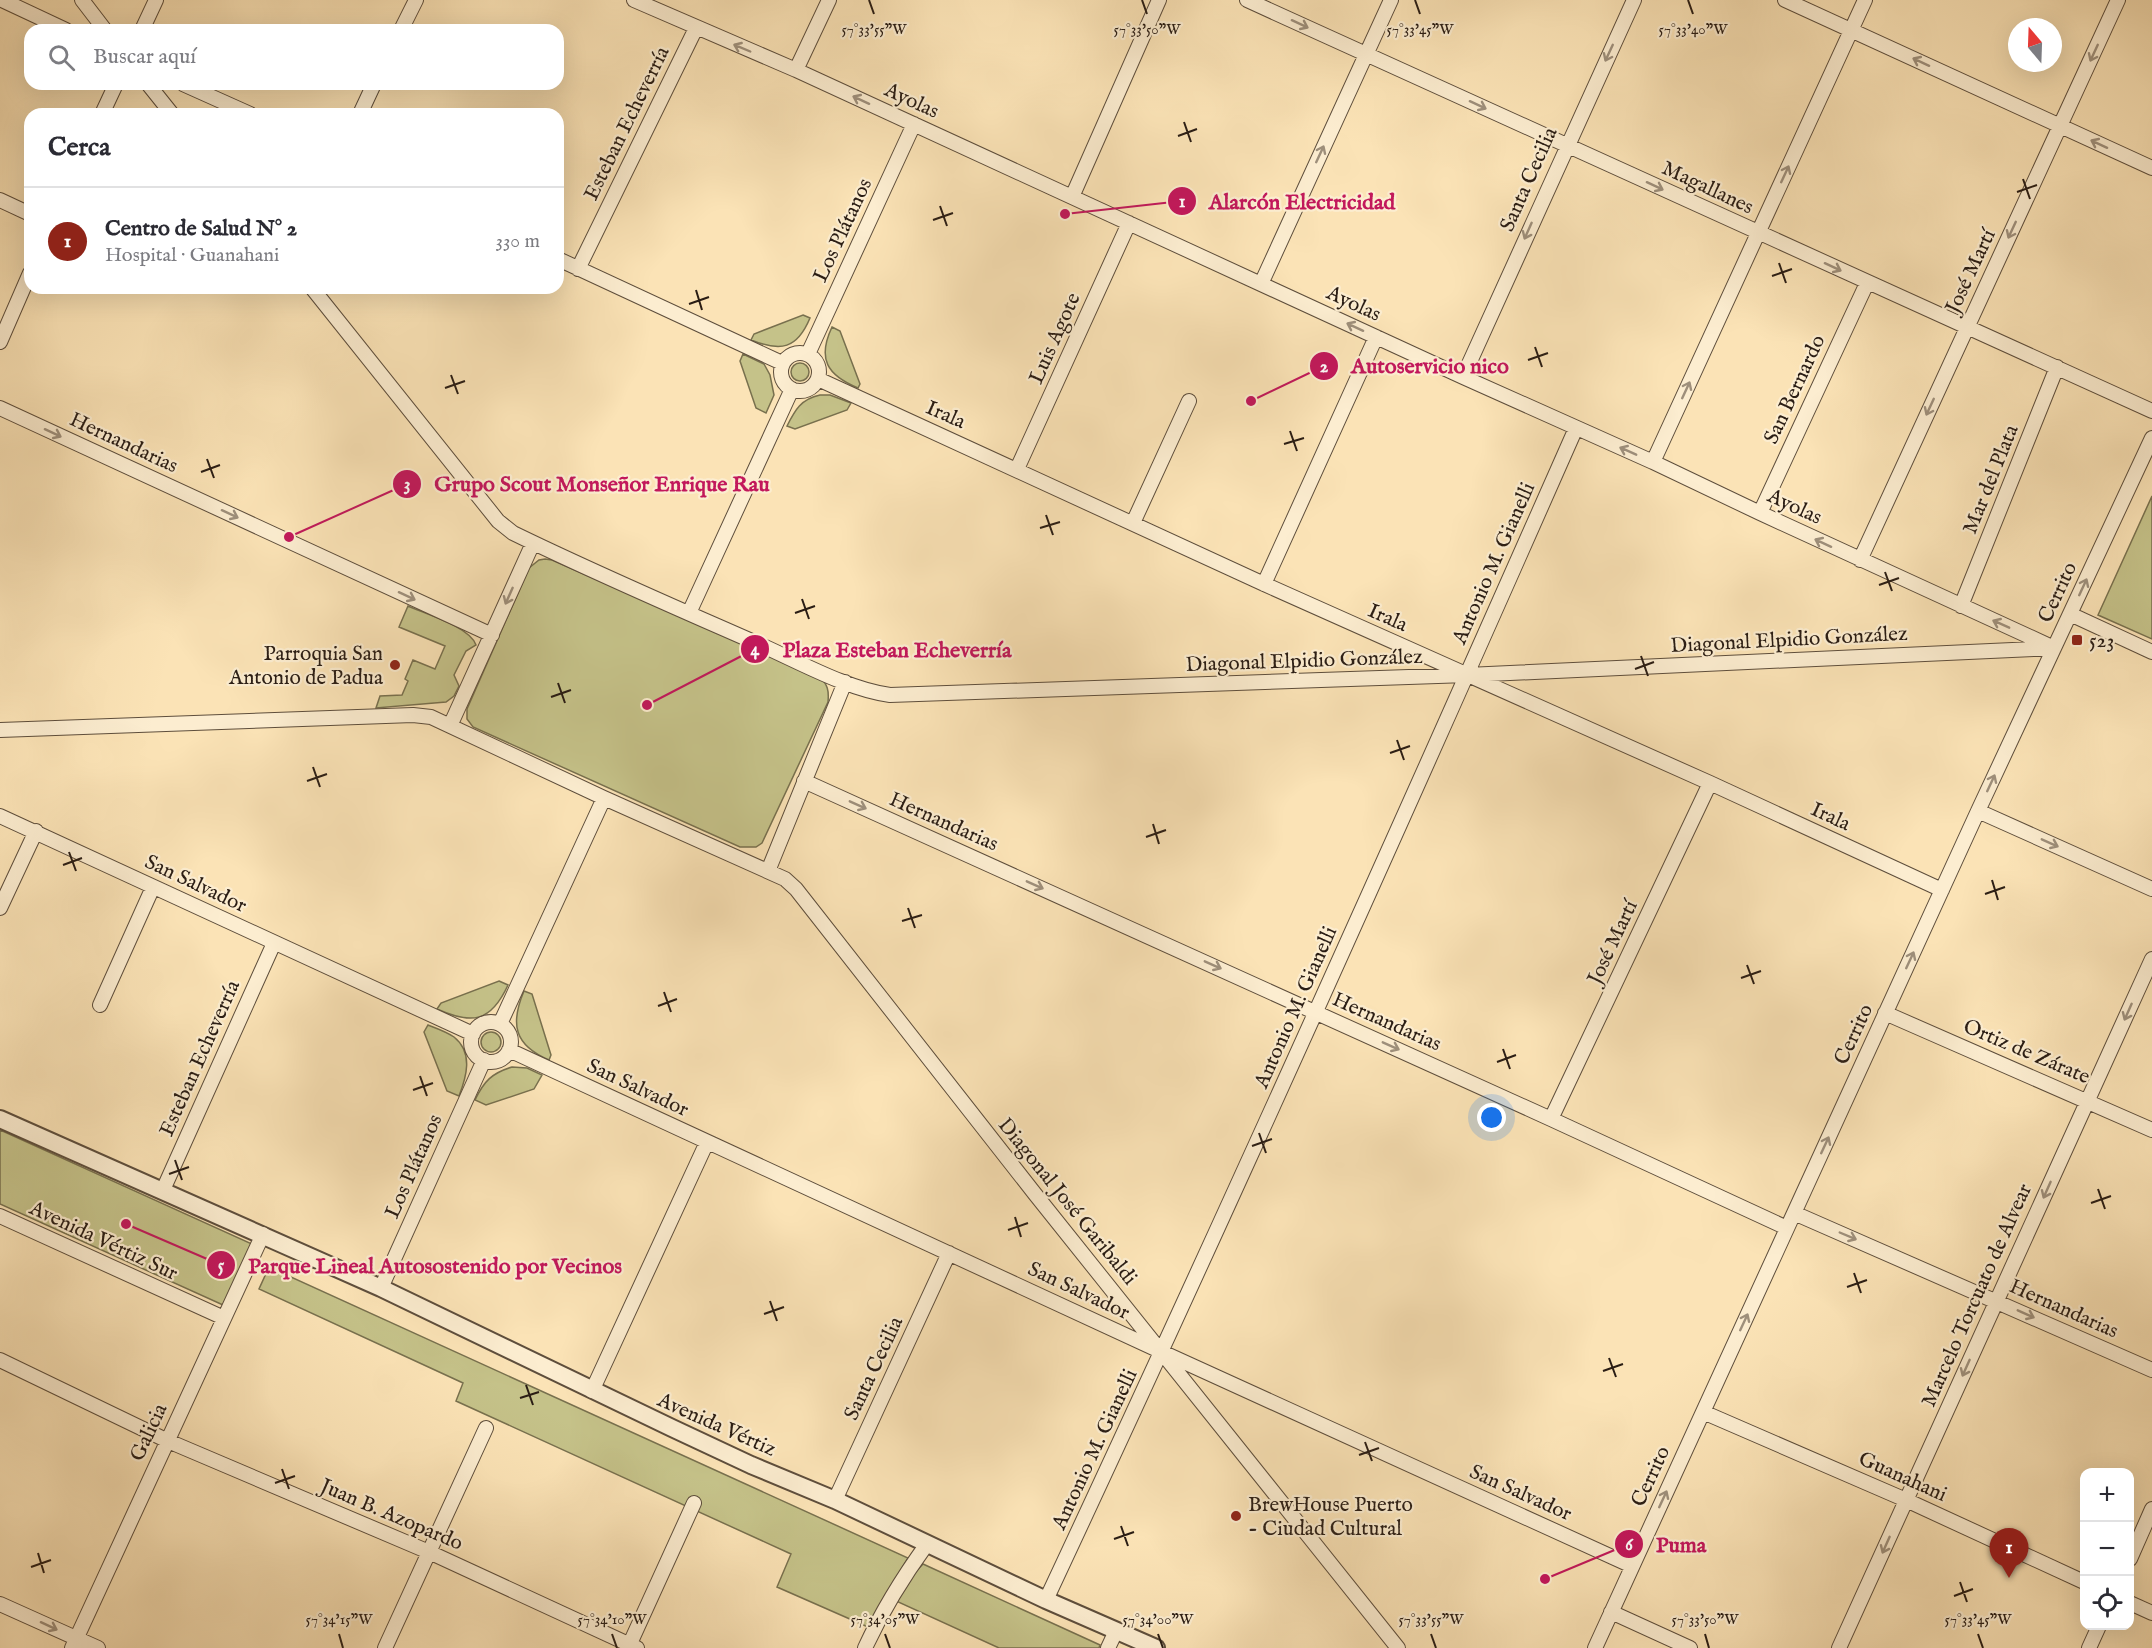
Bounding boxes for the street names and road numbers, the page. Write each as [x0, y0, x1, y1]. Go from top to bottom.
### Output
street label: Esteban Echeverría [578, 41, 677, 205]
street label: Ayolas [879, 77, 943, 126]
street label: Santa Cecilia [1494, 122, 1565, 236]
street label: Magallanes [1657, 155, 1758, 221]
street label: Los Plátanos [808, 174, 879, 287]
street label: José Martí [1939, 224, 2003, 320]
street label: Ayolas [1321, 280, 1385, 329]
street label: Luis Agote [1023, 288, 1088, 388]
street label: San Bernardo [1758, 331, 1832, 449]
street label: Irala [921, 395, 970, 436]
street label: Hernandarias [65, 406, 182, 480]
street label: Mar del Plata [1957, 420, 2026, 538]
street label: Antonio M. Gianelli [1446, 478, 1542, 650]
street label: Ayolas [1762, 483, 1826, 532]
street label: Cerrito [2033, 558, 2084, 627]
street label: Irala [1363, 598, 1412, 639]
street label: Diagonal Elpidio González [1670, 621, 1909, 660]
street label: Diagonal Elpidio González [1185, 644, 1423, 679]
street label: Hernandarias [885, 786, 1002, 858]
street label: Irala [1806, 797, 1855, 839]
street label: San Salvador [140, 849, 251, 920]
street label: José Martí [1581, 895, 1645, 991]
street label: Antonio M. Gianelli [1248, 922, 1344, 1094]
street label: Esteban Echeverría [154, 975, 247, 1141]
street label: Hernandarias [1328, 986, 1445, 1058]
street label: Cerrito [1829, 1000, 1880, 1069]
street label: Ortiz de Zárate [1959, 1014, 2094, 1091]
street label: San Salvador [582, 1053, 693, 1124]
street label: Los Plátanos [379, 1110, 449, 1223]
street label: Diagonal José Garibaldi [991, 1113, 1143, 1291]
street label: Marcelo Torcuato de Alvear [1916, 1179, 2039, 1412]
street label: Avenida Vértiz Sur [24, 1195, 182, 1288]
street label: San Salvador [1023, 1256, 1134, 1327]
street label: Hernandarias [2005, 1273, 2122, 1345]
street label: Santa Cecilia [839, 1312, 911, 1425]
street label: Antonio M. Gianelli [1046, 1365, 1144, 1535]
street label: Avenida Vértiz [652, 1387, 780, 1464]
street label: Galicia [124, 1399, 175, 1466]
street label: Cerrito [1626, 1442, 1677, 1511]
street label: Guanahani [1854, 1446, 1951, 1509]
street label: San Salvador [1465, 1459, 1576, 1528]
street label: Juan B. Azopardo [314, 1472, 467, 1558]

